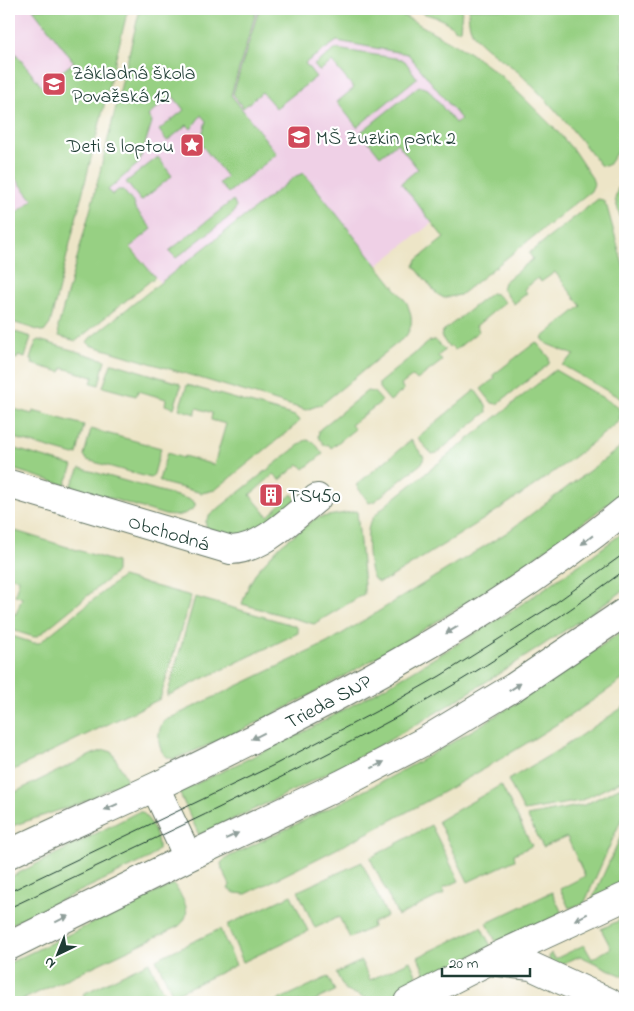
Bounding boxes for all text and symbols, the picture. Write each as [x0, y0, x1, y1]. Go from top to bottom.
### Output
place label: Základná škola Považská 12 [72, 60, 196, 112]
school or university icon: Základná škola Považská 12 [41, 71, 67, 97]
school or university icon: MŠ Zuzkin park 2 [286, 124, 312, 150]
place label: MŠ Zuzkin park 2 [316, 125, 456, 154]
place icon: Deti s loptou [179, 132, 205, 158]
place label: Deti s loptou [66, 133, 174, 162]
building icon: TS450 [258, 482, 284, 508]
place label: TS450 [288, 483, 341, 512]
street label: Obchodná [124, 508, 213, 560]
one-way arrow [581, 534, 594, 545]
one-way arrow [445, 626, 458, 635]
street label: Trieda SNP [281, 668, 378, 738]
one-way arrow [508, 682, 522, 692]
one-way arrow [251, 732, 266, 741]
one-way arrow [371, 761, 385, 769]
one-way arrow [104, 803, 118, 811]
one-way arrow [224, 832, 239, 840]
one-way arrow [574, 914, 588, 922]
one-way arrow [55, 915, 69, 923]
north arrow [32, 928, 82, 978]
scale bar [442, 946, 529, 978]
text: N [40, 952, 61, 973]
text: 20 m [449, 953, 479, 975]

